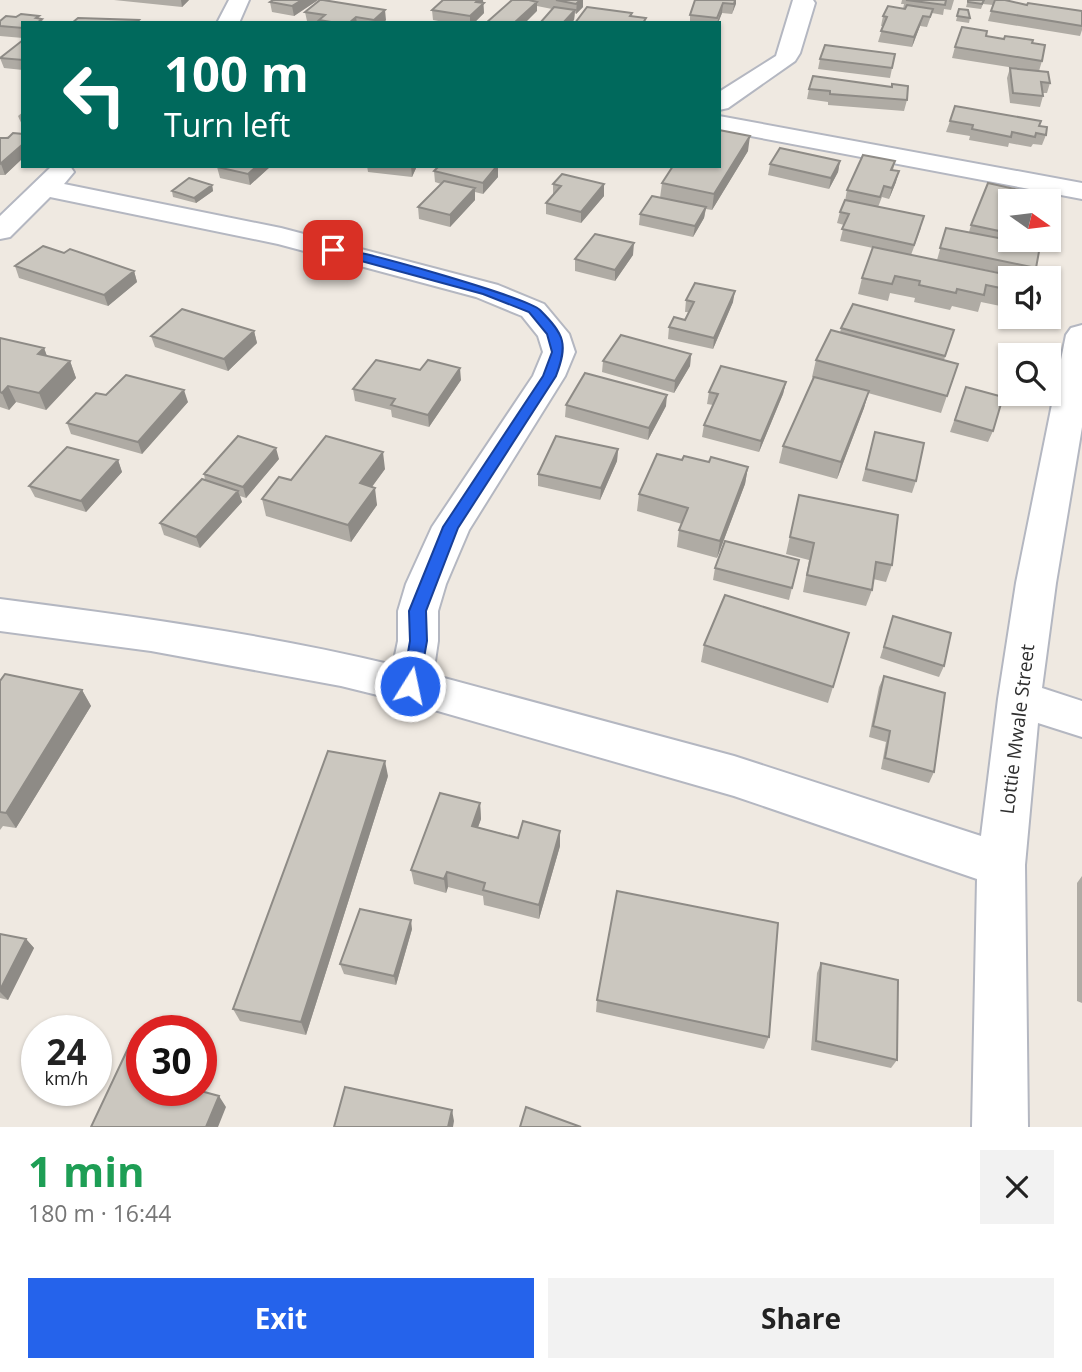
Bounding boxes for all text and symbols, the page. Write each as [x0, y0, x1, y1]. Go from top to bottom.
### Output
text: 100 m [164, 40, 309, 106]
icon: left [49, 49, 140, 140]
text: Turn left [164, 103, 290, 146]
north arrow [998, 189, 1060, 252]
map controls [998, 189, 1061, 406]
pin [303, 220, 363, 280]
icon: arrive [314, 231, 352, 269]
button: sound [998, 266, 1061, 329]
button: search [998, 343, 1061, 406]
street label: Lottie Mwale Street [994, 642, 1040, 816]
position arrow [373, 649, 447, 723]
speed limit sign: 30 [126, 1015, 217, 1106]
text: 24 [46, 1028, 87, 1075]
text: km/h [45, 1066, 88, 1090]
text: 1 min [28, 1142, 145, 1199]
button: close [980, 1150, 1054, 1224]
text: 180 m · 16:44 [28, 1197, 171, 1229]
button: Exit [28, 1278, 534, 1358]
button: Share [548, 1278, 1054, 1358]

